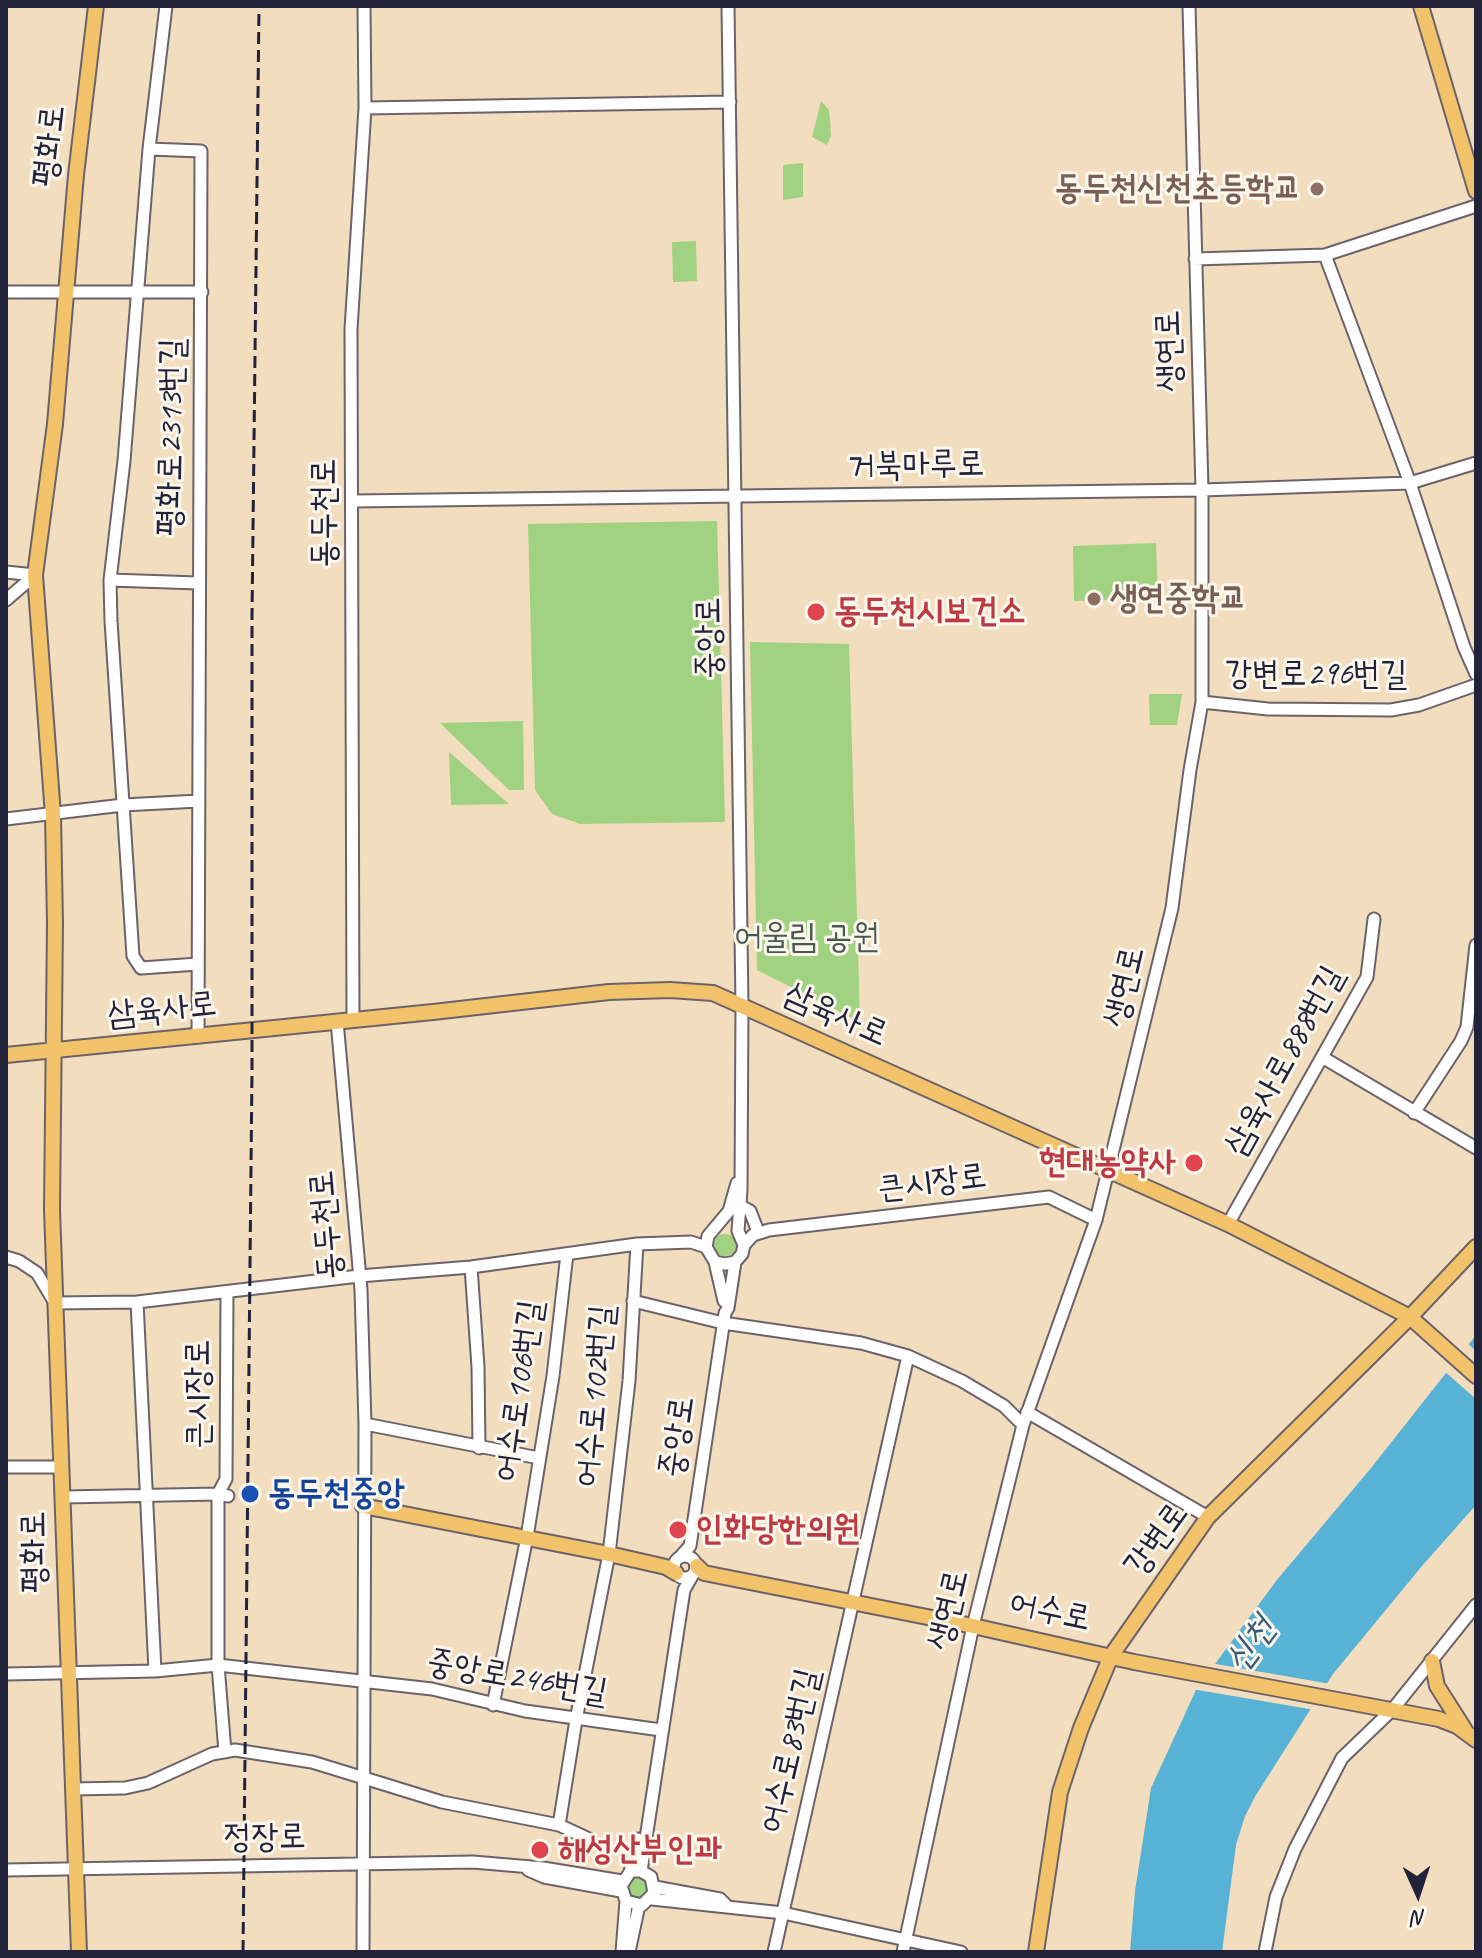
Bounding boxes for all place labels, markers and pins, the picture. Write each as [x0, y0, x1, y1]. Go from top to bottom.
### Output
place label: 동두천신천초등학교 [1055, 169, 1301, 209]
marker: 동두천신천초등학교 [1308, 180, 1326, 198]
place label: 생연중학교 [1110, 579, 1247, 619]
marker: 생연중학교 [1085, 590, 1103, 608]
place label: 동두천시보건소 [834, 592, 1026, 632]
marker: 동두천시보건소 [805, 601, 827, 623]
place label: 현대농약사 [1039, 1143, 1176, 1183]
marker: 현대농약사 [1183, 1152, 1205, 1174]
place label: 동두천중앙 [268, 1474, 405, 1514]
marker: 동두천중앙 [239, 1483, 261, 1505]
place label: 인화당한의원 [696, 1510, 860, 1550]
marker: 인화당한의원 [667, 1519, 689, 1541]
place label: 해성산부인과 [558, 1830, 722, 1870]
marker: 해성산부인과 [529, 1839, 551, 1861]

